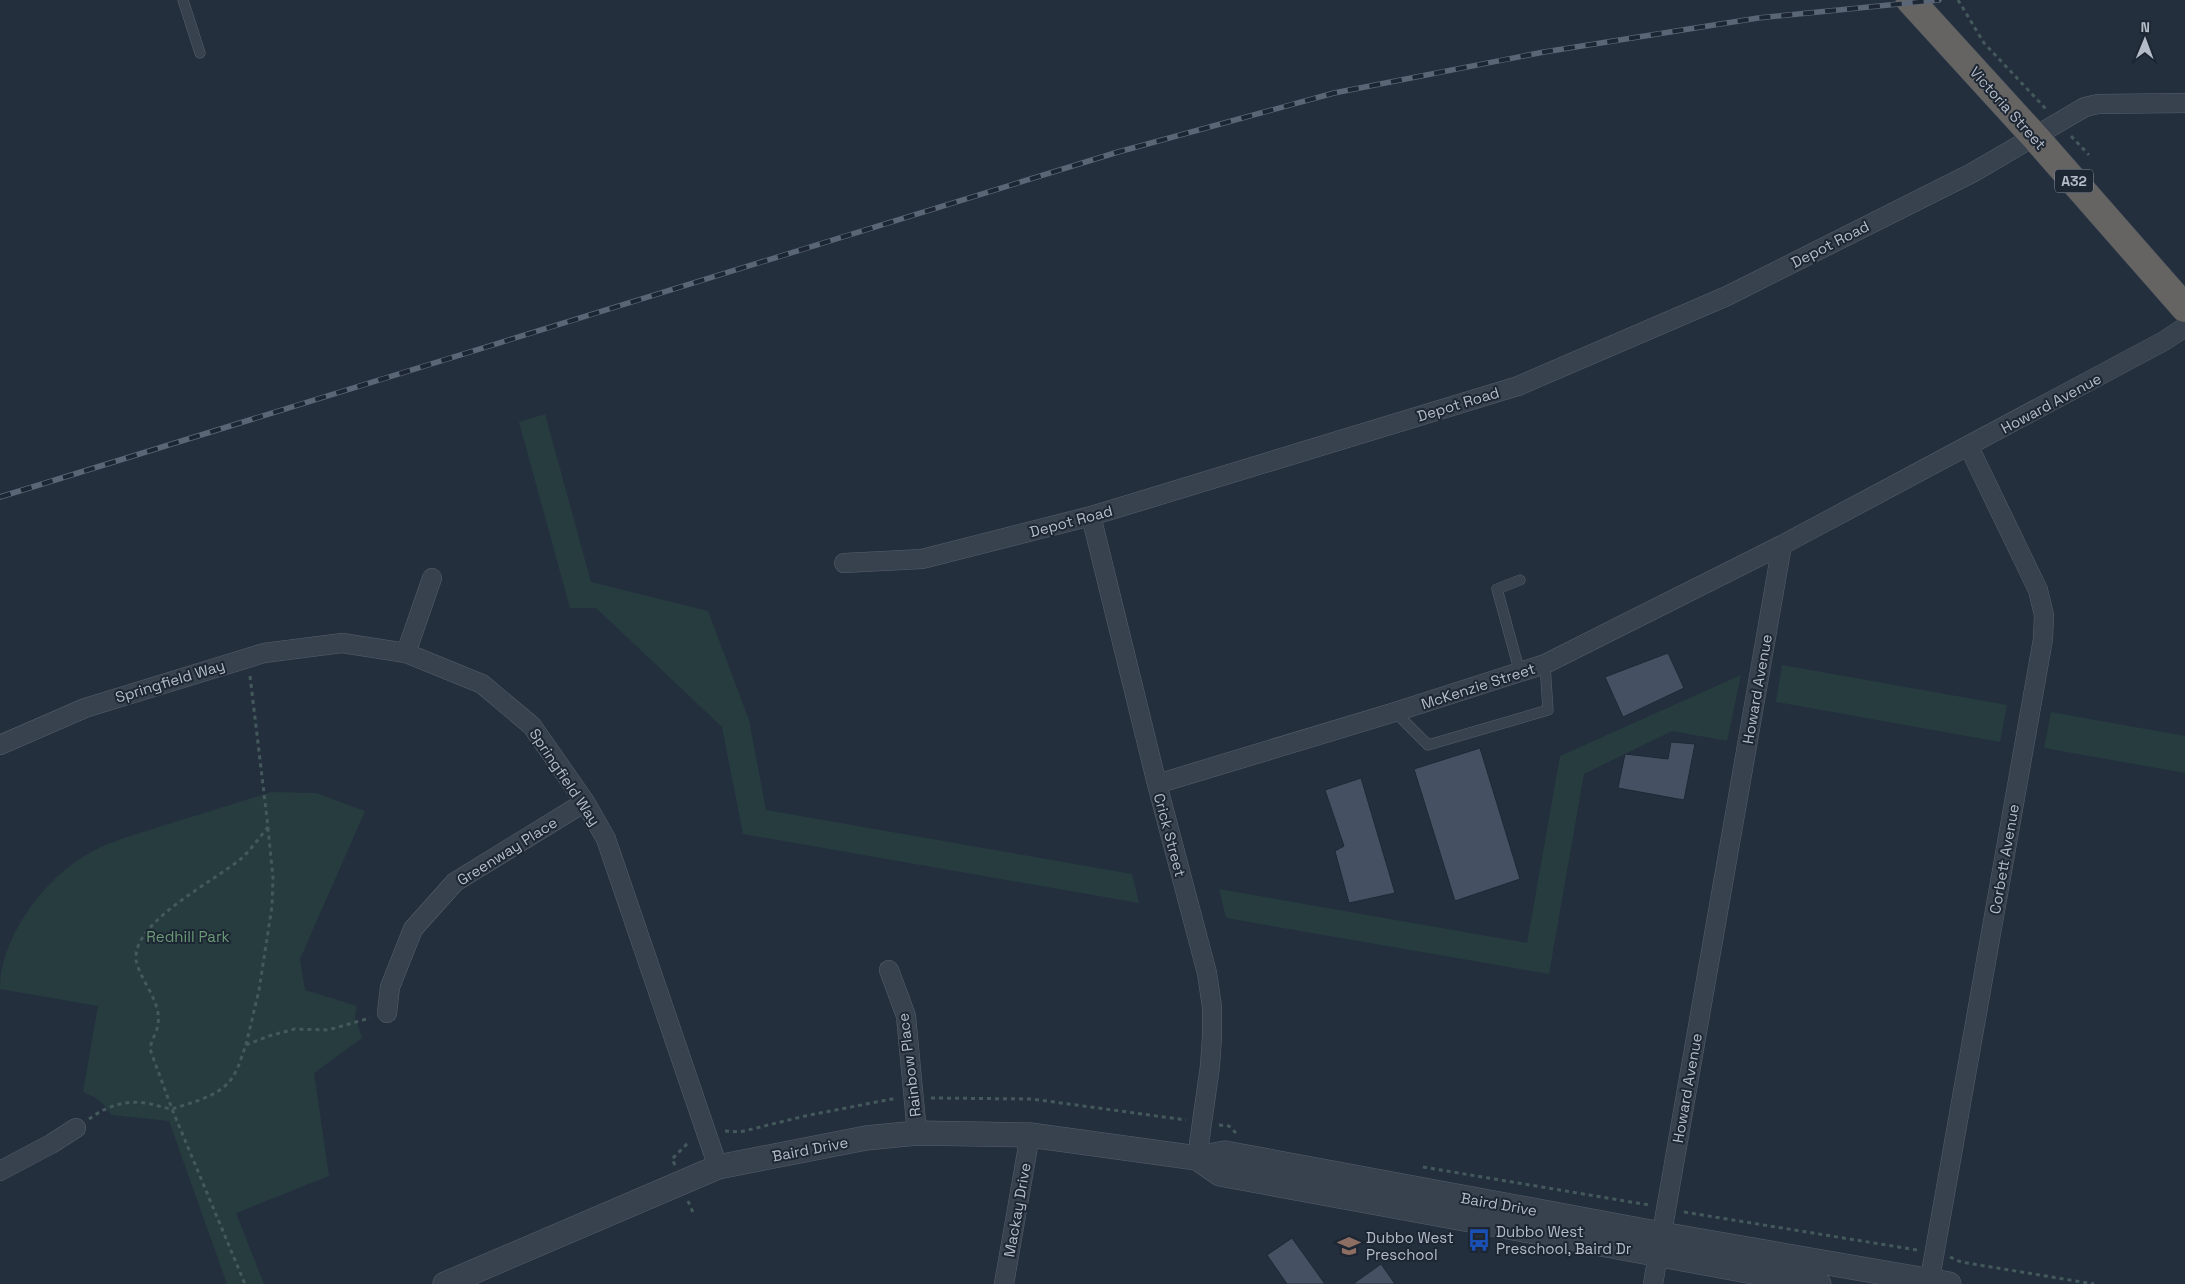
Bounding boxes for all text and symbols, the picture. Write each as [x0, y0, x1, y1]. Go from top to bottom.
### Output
north arrow [2120, 15, 2170, 65]
text: N [2140, 18, 2150, 36]
street label: Victoria Street [1966, 63, 2050, 154]
road number: A32 [2055, 170, 2093, 192]
street label: Depot Road [1788, 216, 1872, 272]
street label: Howard Avenue [1997, 368, 2105, 437]
street label: Depot Road [1415, 382, 1501, 426]
street label: Depot Road [1027, 501, 1115, 541]
street label: Howard Avenue [1738, 633, 1776, 745]
street label: Springfield Way [113, 655, 227, 707]
street label: McKenzie Street [1419, 659, 1538, 713]
street label: Springfield Way [525, 725, 605, 829]
street label: Crick Street [1150, 791, 1190, 879]
street label: Corbett Avenue [1985, 802, 2023, 916]
street label: Greenway Place [453, 813, 561, 889]
park label: Redhill Park [146, 927, 230, 946]
street label: Rainbow Place [893, 1012, 925, 1118]
street label: Howard Avenue [1668, 1032, 1706, 1144]
street label: Baird Drive [770, 1132, 850, 1166]
street label: Mackay Drive [999, 1161, 1035, 1259]
street label: Baird Drive [1459, 1188, 1539, 1220]
place label: Dubbo West Preschool, Baird Dr [1496, 1222, 1632, 1258]
bus stop icon: Dubbo West Preschool, Baird Dr [1466, 1227, 1492, 1253]
place label: Dubbo West Preschool [1366, 1228, 1454, 1264]
school or university icon: Dubbo West Preschool [1336, 1233, 1362, 1259]

